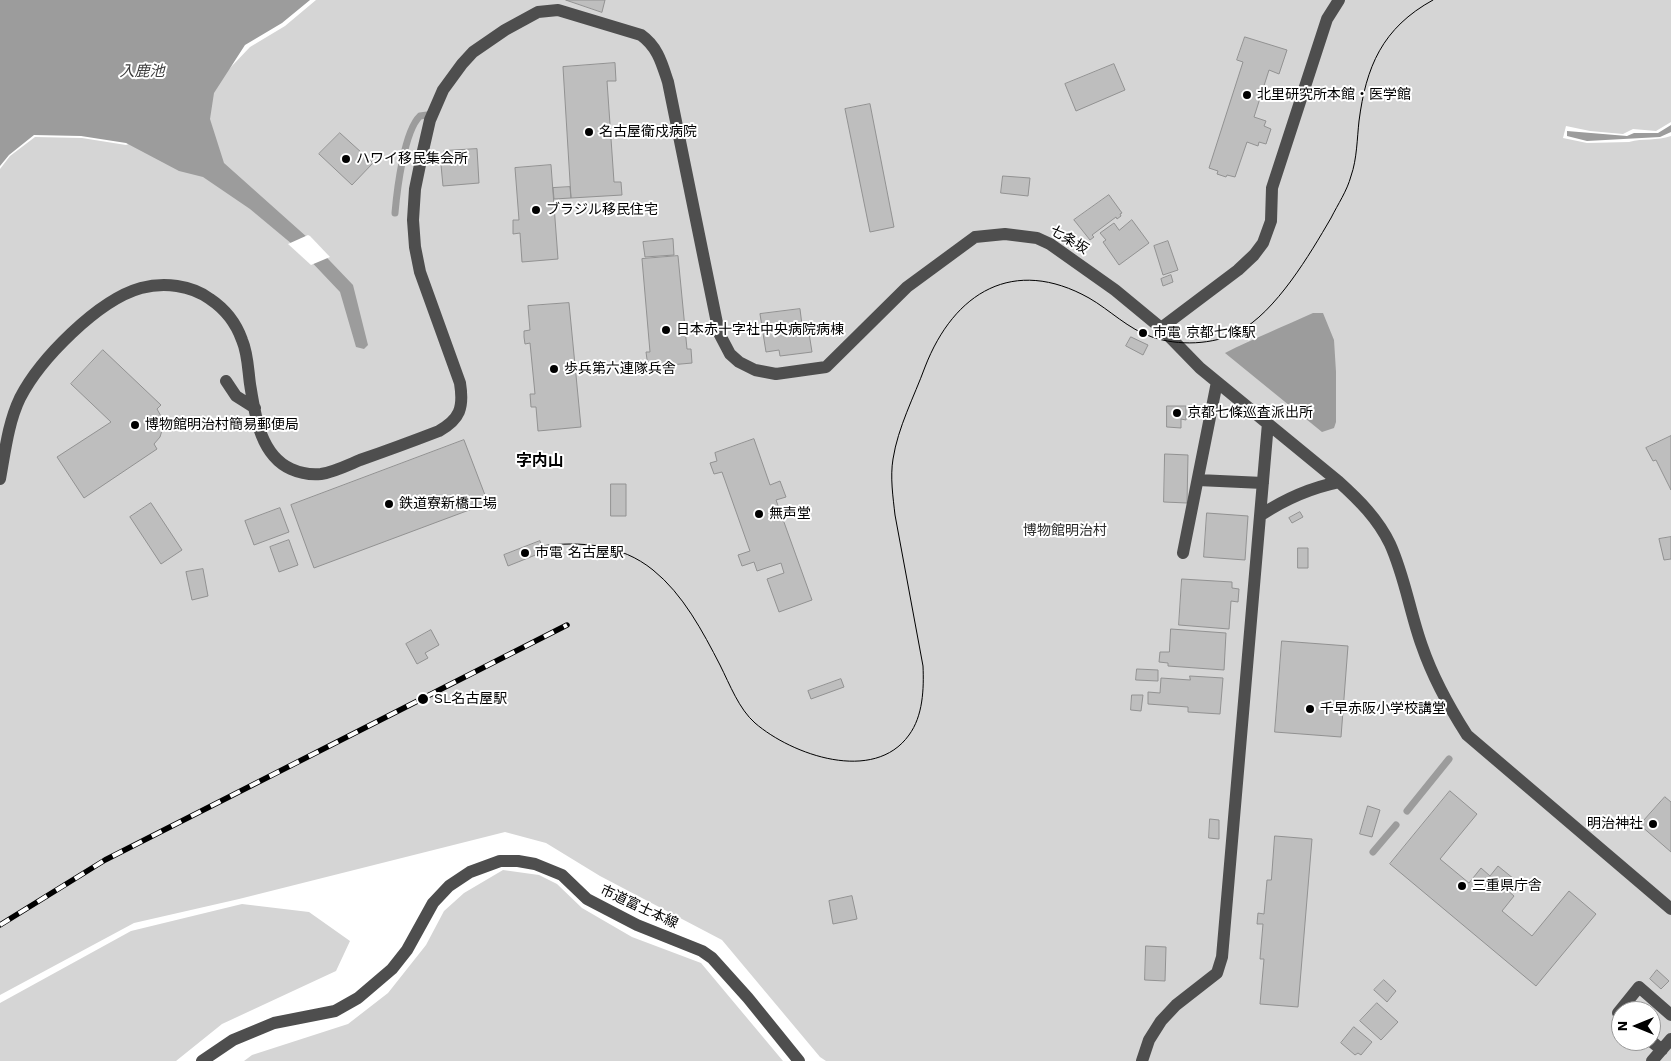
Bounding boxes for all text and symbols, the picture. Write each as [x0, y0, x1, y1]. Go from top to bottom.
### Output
water label: 入鹿池 [120, 63, 164, 81]
place label: 北里研究所本館・医学館 [1257, 87, 1411, 103]
marker: 北里研究所本館・医学館 [1241, 89, 1253, 101]
place label: 名古屋衛戍病院 [599, 124, 697, 140]
marker: 名古屋衛戍病院 [583, 126, 595, 138]
place label: ハワイ移民集会所 [356, 151, 468, 167]
marker: ハワイ移民集会所 [340, 153, 352, 165]
place label: ブラジル移民住宅 [546, 202, 658, 218]
marker: ブラジル移民住宅 [530, 204, 542, 216]
street label: 七条坂 [1047, 222, 1091, 258]
place label: 日本赤十字社中央病院病棟 [676, 322, 844, 338]
marker: 日本赤十字社中央病院病棟 [660, 324, 672, 336]
place label: 市電 京都七條駅 [1153, 325, 1256, 341]
marker: 市電 京都七條駅 [1137, 327, 1149, 339]
place label: 歩兵第六連隊兵舎 [564, 361, 676, 377]
marker: 歩兵第六連隊兵舎 [548, 363, 560, 375]
place label: 京都七條巡査派出所 [1187, 405, 1313, 421]
marker: 京都七條巡査派出所 [1171, 407, 1183, 419]
place label: 博物館明治村簡易郵便局 [145, 417, 299, 433]
marker: 博物館明治村簡易郵便局 [129, 419, 141, 431]
district label: 字内山 [516, 451, 564, 471]
place label: 鉄道寮新橋工場 [399, 496, 497, 512]
marker: 鉄道寮新橋工場 [383, 498, 395, 510]
place label: 無声堂 [769, 506, 811, 522]
marker: 無声堂 [753, 508, 765, 520]
park label: 博物館明治村 [1023, 523, 1107, 539]
place label: 市電 名古屋駅 [535, 545, 624, 561]
marker: 市電 名古屋駅 [519, 547, 531, 559]
place label: SL名古屋駅 [434, 691, 507, 707]
marker: SL名古屋駅 [416, 692, 430, 706]
place label: 千早赤阪小学校講堂 [1320, 701, 1446, 717]
marker: 千早赤阪小学校講堂 [1304, 703, 1316, 715]
place label: 明治神社 [1587, 816, 1643, 832]
marker: 明治神社 [1647, 818, 1659, 830]
place label: 三重県庁舎 [1472, 878, 1542, 894]
marker: 三重県庁舎 [1456, 880, 1468, 892]
street label: 市道富士本線 [597, 882, 681, 932]
north arrow [1611, 1001, 1661, 1051]
text: N [1614, 1021, 1630, 1031]

